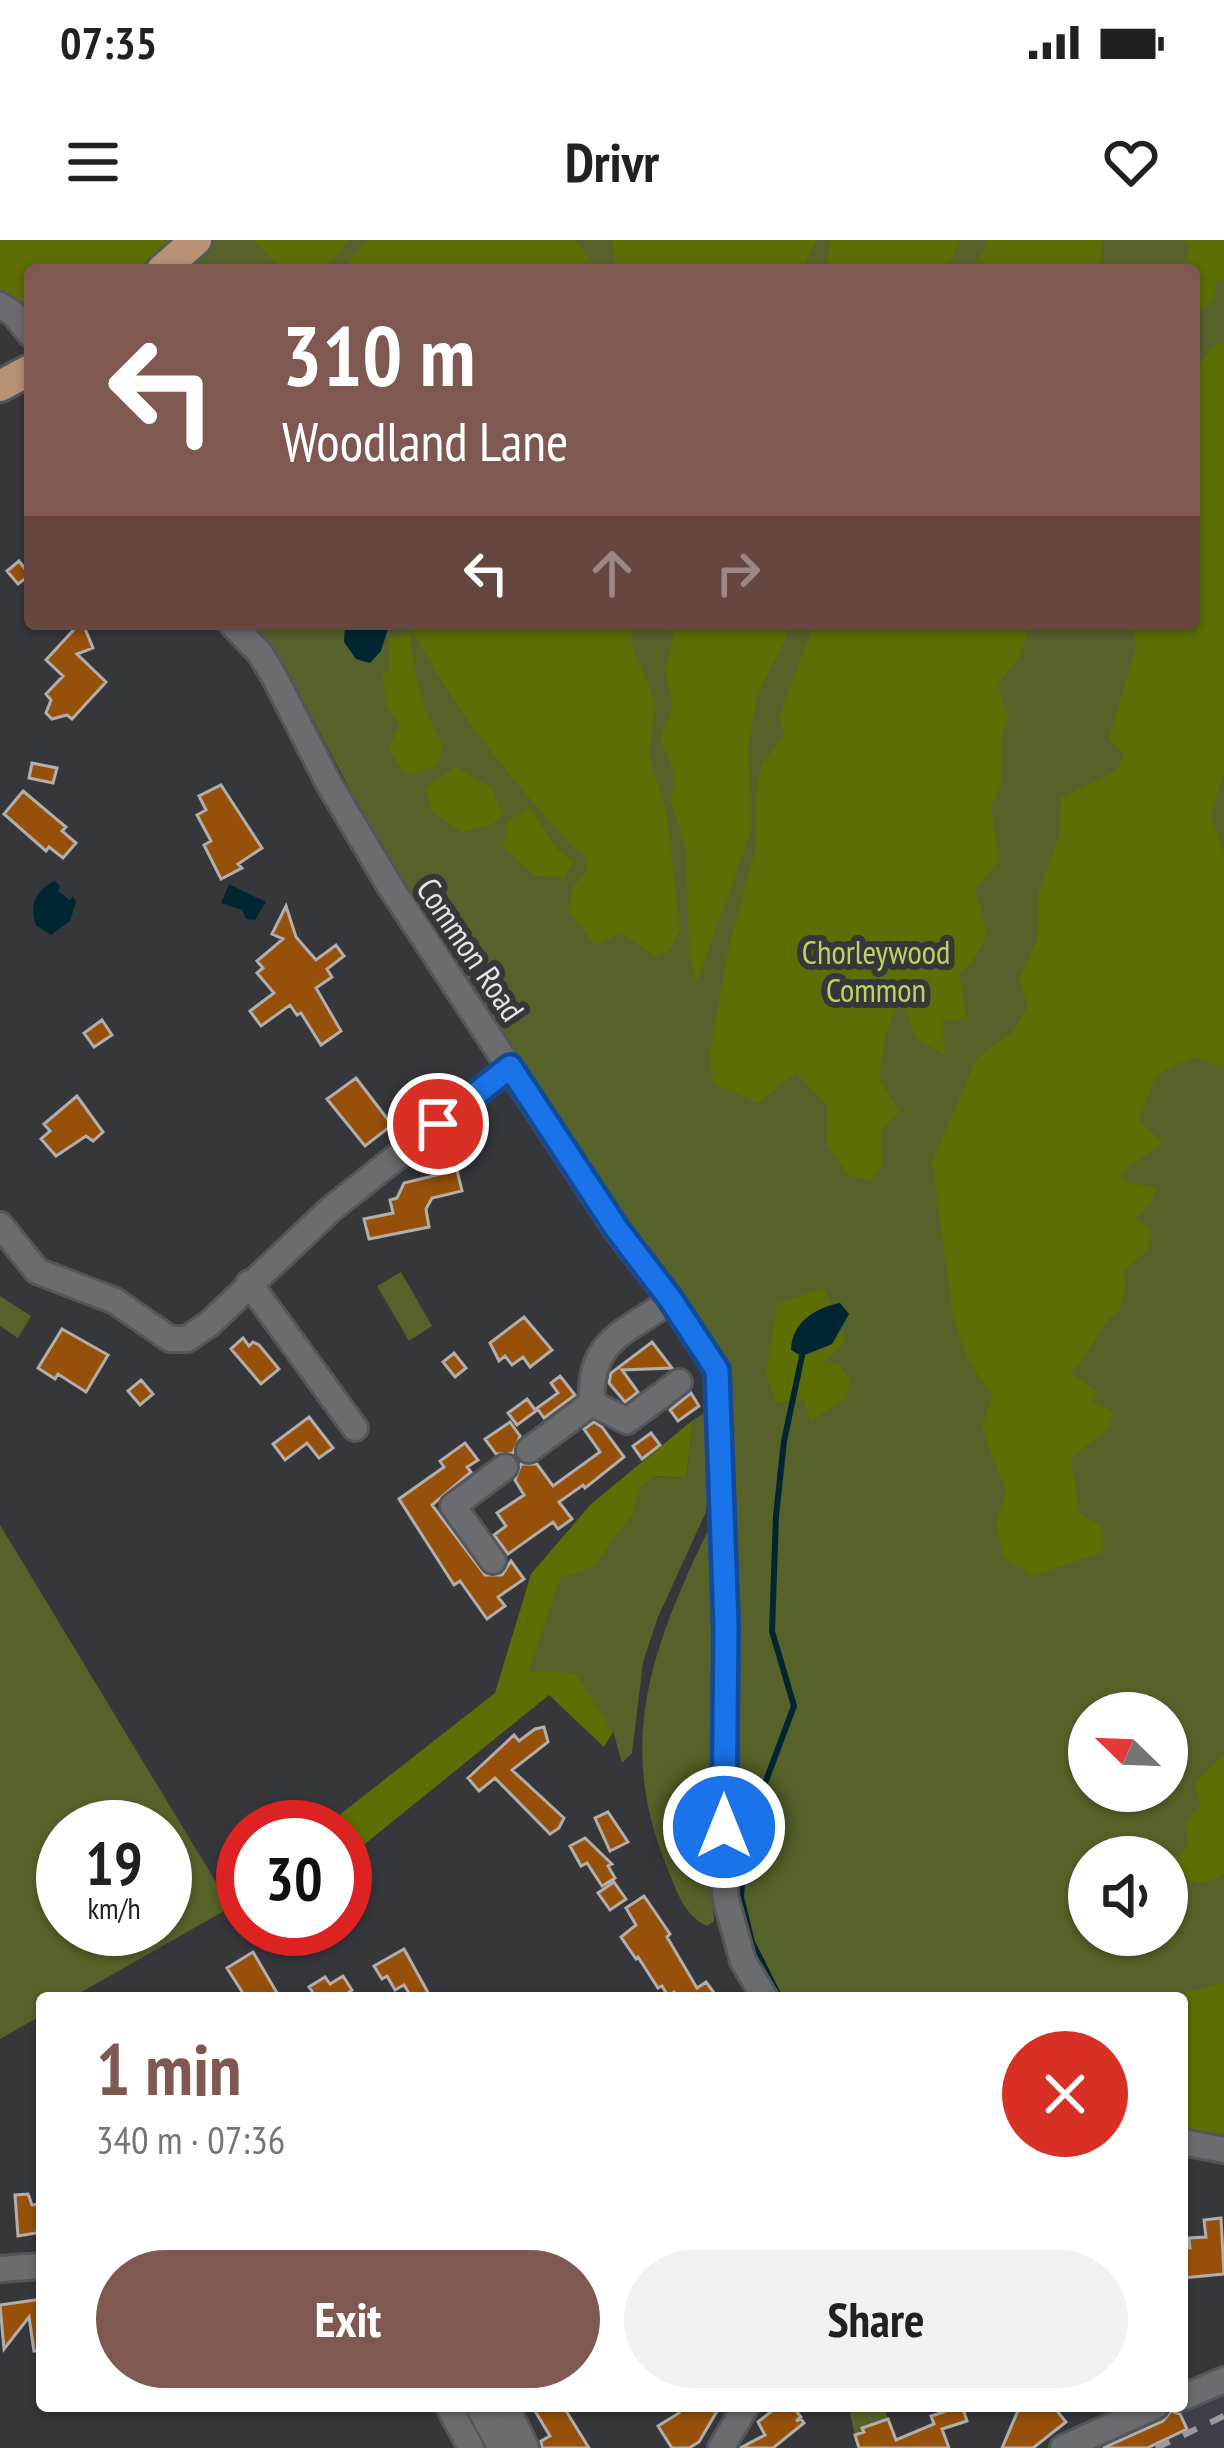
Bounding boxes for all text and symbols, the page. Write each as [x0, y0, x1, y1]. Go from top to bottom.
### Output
text: 07:35 [60, 13, 157, 71]
text: Drivr [565, 127, 659, 197]
icon: menu [60, 129, 126, 195]
icon: heart [1098, 129, 1164, 195]
text: 310 m [282, 300, 475, 409]
icon: left [84, 312, 240, 468]
text: Woodland Lane [282, 406, 568, 476]
icon: left [453, 540, 519, 606]
icon: ahead [579, 540, 645, 606]
icon: right [705, 540, 771, 606]
street label: Common Road [407, 869, 535, 1029]
park label: Chorleywood Common [802, 930, 950, 1011]
pin [387, 1073, 489, 1175]
icon: arrive [405, 1091, 471, 1157]
north arrow [1068, 1692, 1188, 1812]
map controls [1068, 1692, 1188, 1956]
position arrow [661, 1764, 787, 1890]
speed limit sign: 30 [216, 1800, 372, 1956]
text: 19 [85, 1824, 143, 1902]
button: sound [1068, 1836, 1188, 1956]
text: km/h [87, 1888, 141, 1927]
text: 1 min [96, 2022, 241, 2115]
button: close [1002, 2031, 1128, 2157]
text: 340 m · 07:36 [96, 2114, 285, 2165]
button: Exit [96, 2250, 600, 2388]
button: Share [624, 2250, 1128, 2388]

